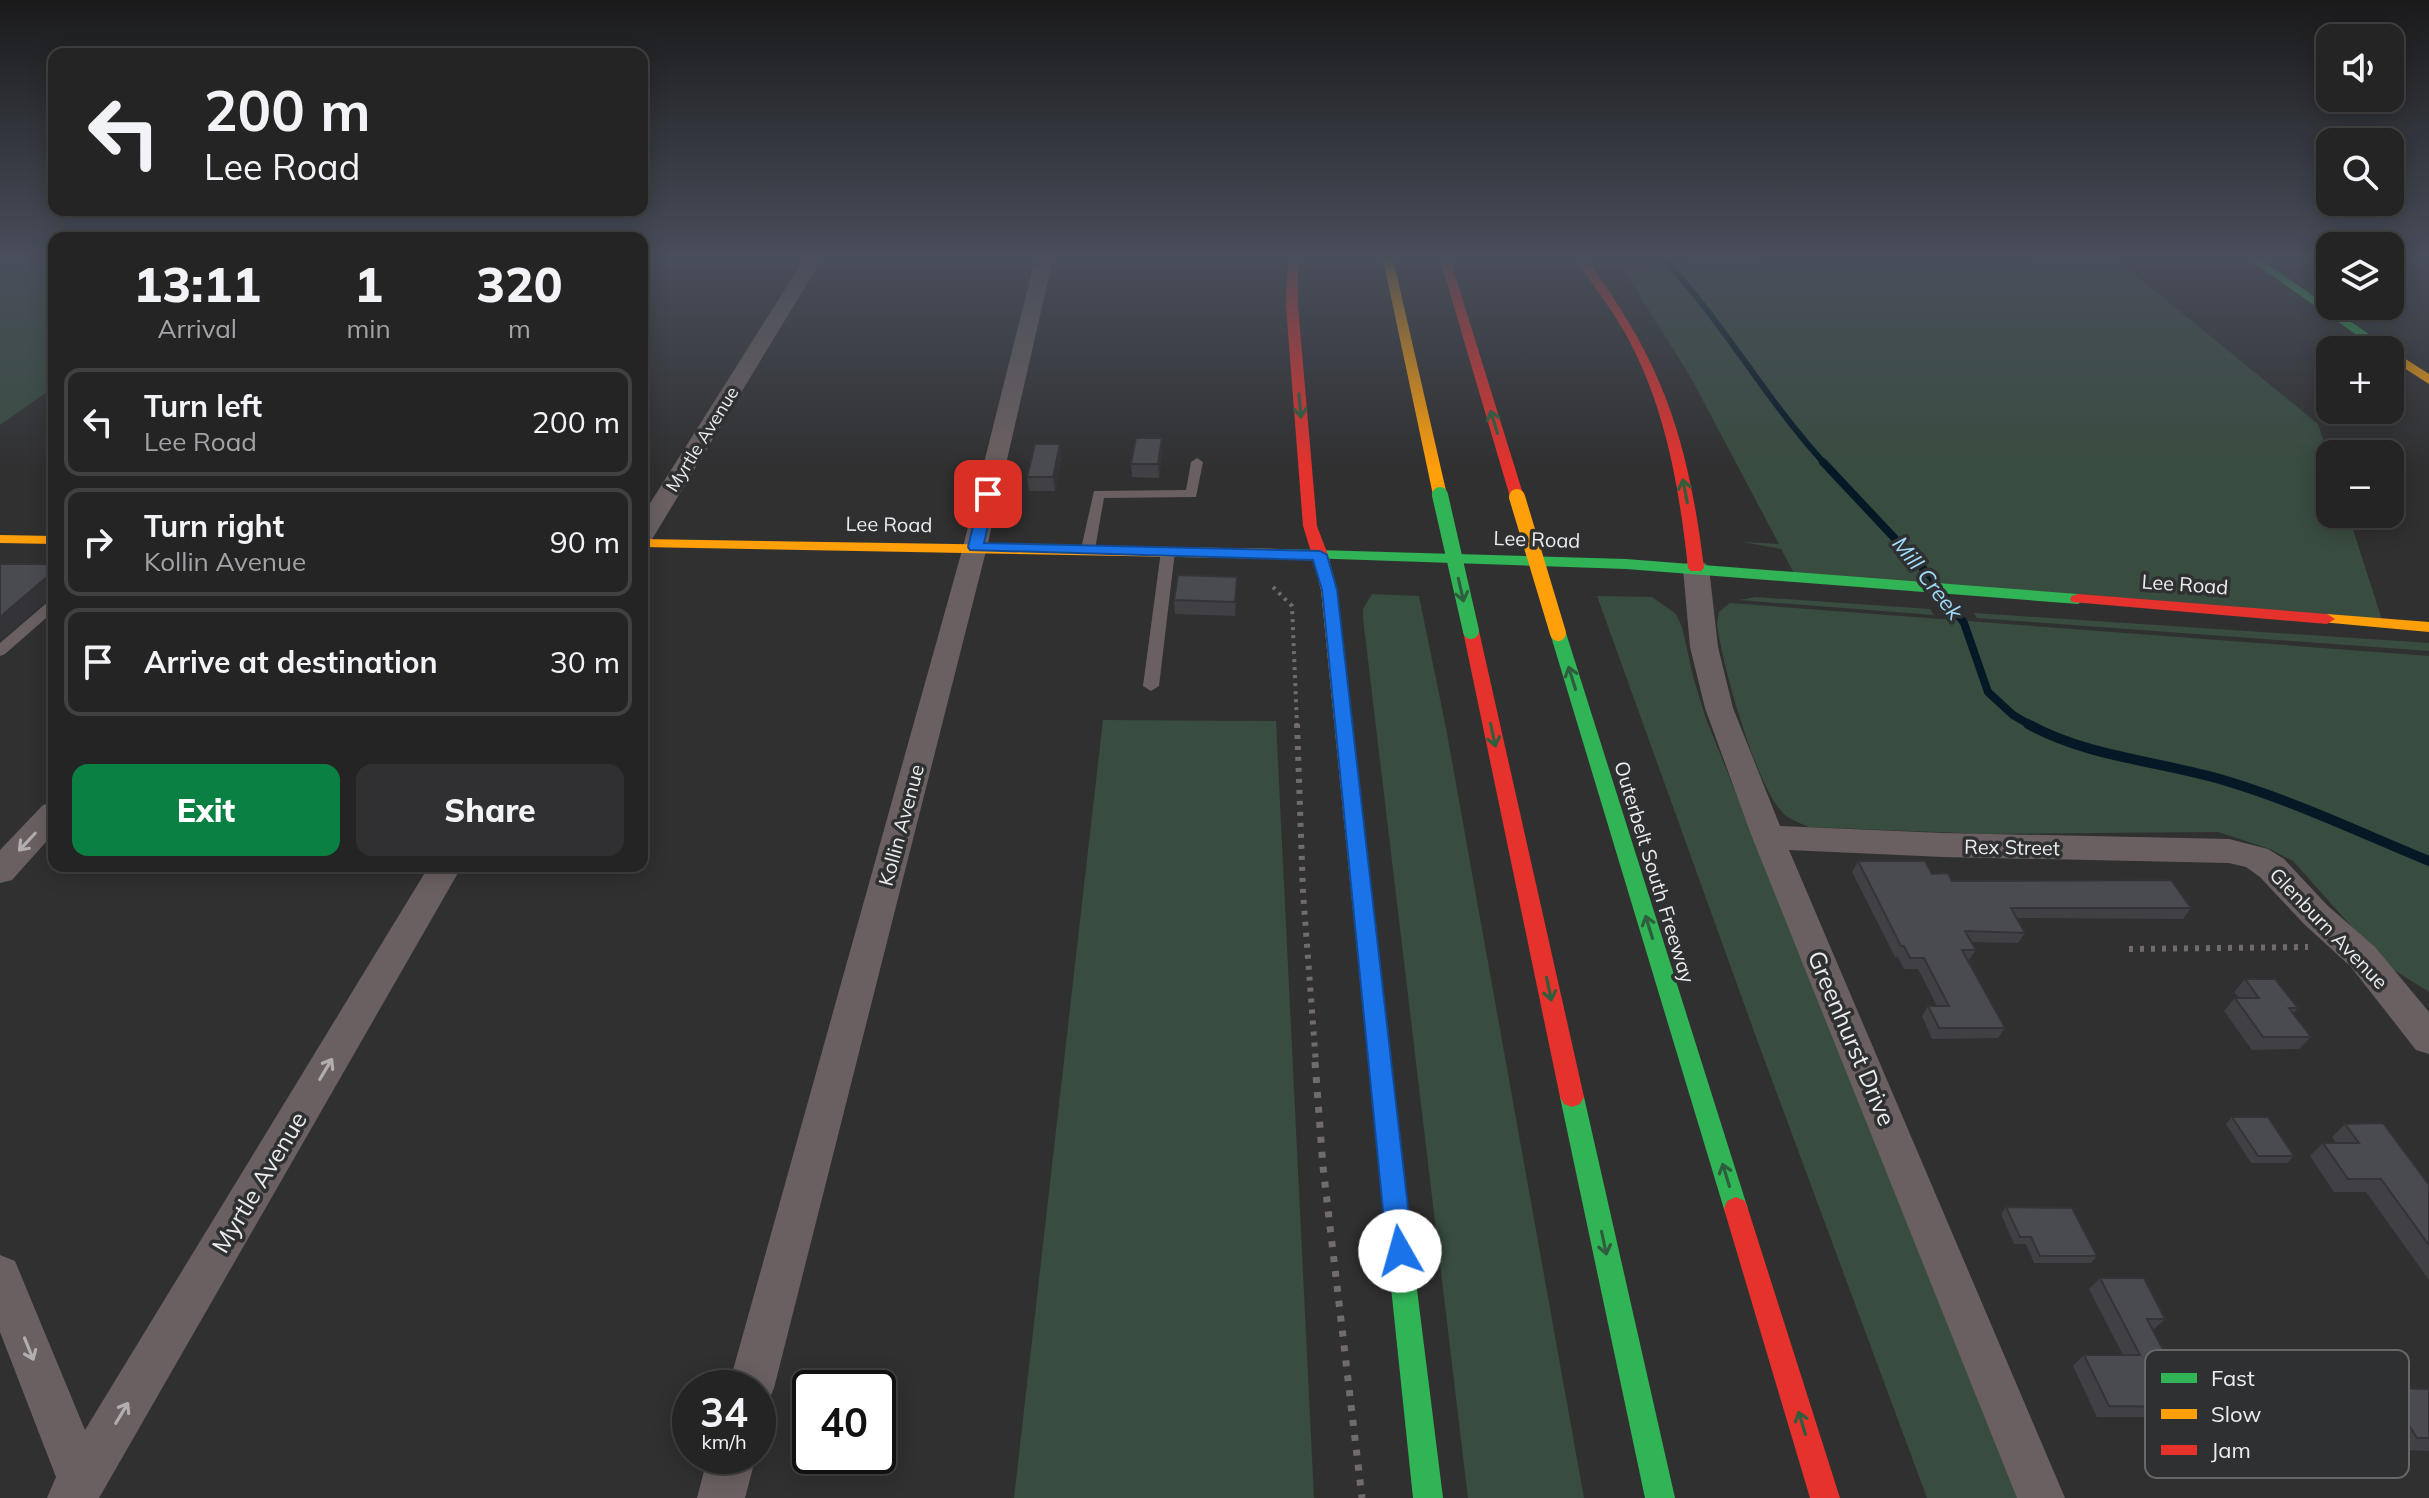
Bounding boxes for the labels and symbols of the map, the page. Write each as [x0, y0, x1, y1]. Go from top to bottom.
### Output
street label: Myrtle Avenue [661, 382, 743, 496]
one-way arrow [1293, 392, 1308, 419]
one-way arrow [1486, 410, 1501, 436]
pin [954, 460, 1022, 528]
one-way arrow [1677, 479, 1692, 504]
street label: Lee Road [845, 511, 933, 537]
street label: Lee Road [1493, 525, 1581, 553]
water label: Mill Creek [1887, 531, 1970, 626]
street label: Lee Road [2141, 569, 2229, 599]
one-way arrow [1455, 577, 1470, 603]
one-way arrow [1564, 666, 1578, 691]
one-way arrow [1486, 722, 1501, 747]
street label: Outerbelt South Freeway [1609, 758, 1701, 986]
street label: Kollin Avenue [873, 762, 929, 888]
one-way arrow [18, 832, 37, 851]
street label: Rex Street [1964, 834, 2060, 860]
street label: Glenburn Avenue [2265, 862, 2393, 994]
one-way arrow [1641, 914, 1656, 940]
street label: Greenhurst Drive [1802, 946, 1902, 1130]
one-way arrow [1542, 976, 1557, 1001]
one-way arrow [318, 1058, 334, 1081]
street label: Myrtle Avenue [205, 1106, 313, 1258]
one-way arrow [1717, 1163, 1732, 1188]
position arrow [1358, 1209, 1442, 1293]
one-way arrow [1597, 1230, 1612, 1255]
one-way arrow [23, 1336, 37, 1361]
legend [2145, 1350, 2409, 1478]
text: Fast [2211, 1364, 2255, 1392]
speed limit sign: 40 [792, 1370, 896, 1474]
text: Slow [2211, 1400, 2261, 1428]
one-way arrow [114, 1402, 130, 1425]
one-way arrow [1794, 1411, 1809, 1437]
text: Jam [2211, 1436, 2251, 1464]

